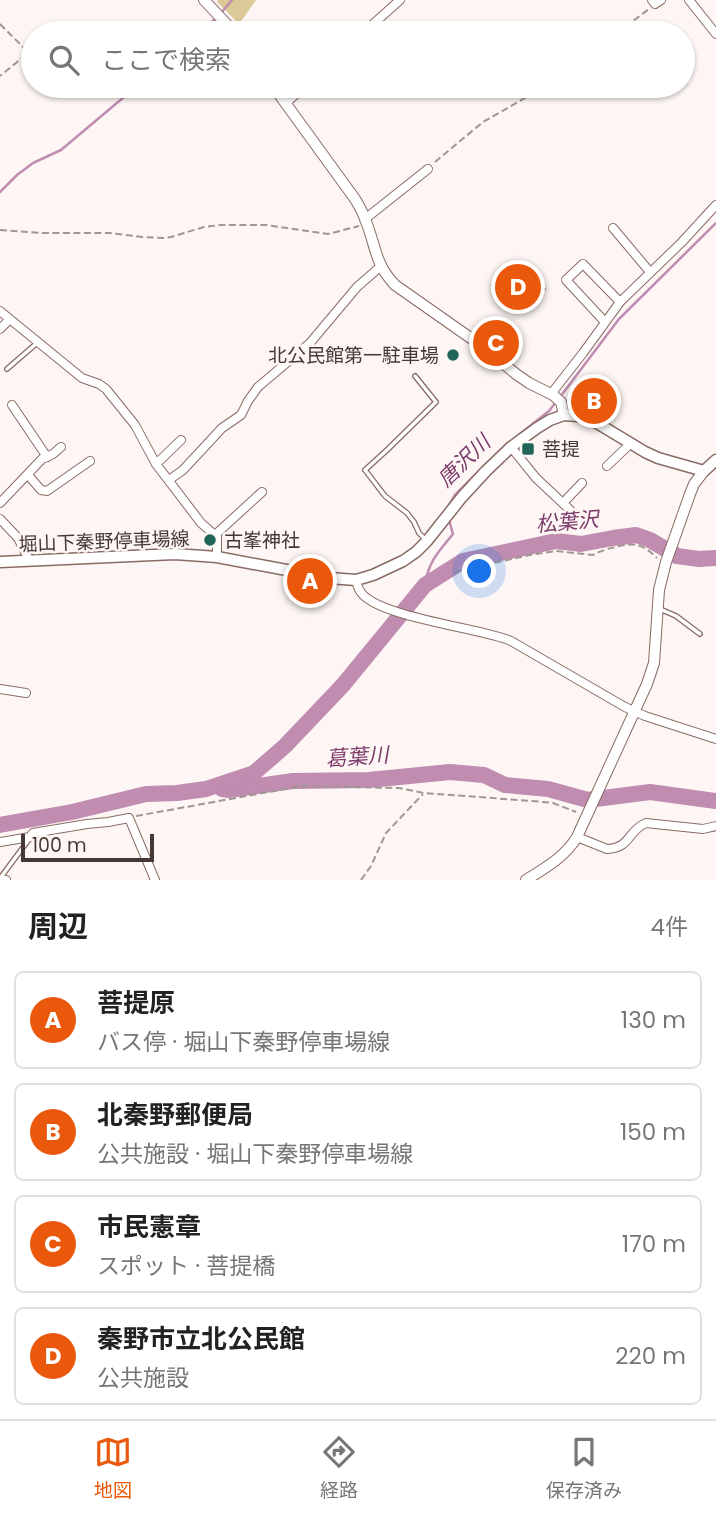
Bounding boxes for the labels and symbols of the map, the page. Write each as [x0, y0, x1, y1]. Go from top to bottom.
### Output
pin: D [495, 261, 541, 313]
pin: C [473, 317, 519, 369]
place label: 北公民館第一駐車場 [268, 342, 439, 369]
marker: 北公民館第一駐車場 [445, 347, 461, 363]
pin: B [571, 375, 617, 427]
water label: 唐沢川 [431, 427, 498, 493]
place label: 菩提 [542, 436, 580, 463]
marker: 菩提 [520, 441, 536, 457]
water label: 松葉沢 [534, 504, 603, 539]
street label: 堀山下秦野停車場線 [18, 525, 190, 558]
place label: 古峯神社 [224, 527, 300, 554]
marker: 古峯神社 [202, 532, 218, 548]
your location [462, 554, 496, 588]
pin: A [287, 555, 333, 607]
water label: 葛葉川 [325, 740, 391, 773]
scale bar [21, 831, 154, 863]

